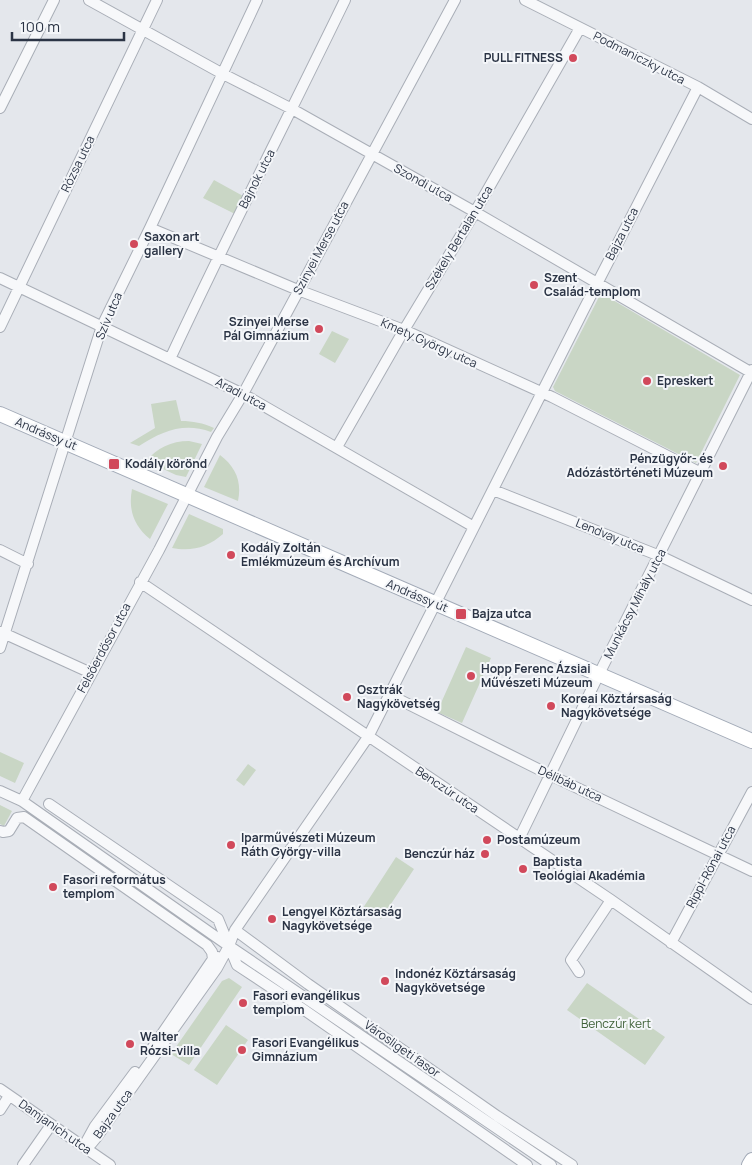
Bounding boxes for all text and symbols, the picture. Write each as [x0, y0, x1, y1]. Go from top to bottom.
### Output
scale bar [12, 10, 125, 42]
text: 100 m [20, 16, 60, 37]
street label: Podmaniczky utca [590, 27, 688, 88]
place label: PULL FITNESS [484, 49, 563, 66]
marker: PULL FITNESS [567, 52, 579, 64]
street label: Rózsa utca [57, 133, 99, 195]
street label: Bajnok utca [234, 146, 279, 211]
street label: Szondi utca [391, 159, 456, 206]
street label: Székely Bertalan utca [421, 182, 496, 293]
street label: Szinyei Merse utca [289, 198, 352, 298]
street label: Bajza utca [601, 204, 642, 263]
place label: Saxon art gallery [144, 228, 199, 259]
marker: Saxon art gallery [128, 238, 140, 250]
place label: Szent Család-templom [544, 269, 641, 300]
marker: Szent Család-templom [528, 279, 540, 291]
street label: Szív utca [91, 289, 126, 342]
place label: Szinyei Merse Pál Gimnázium [223, 313, 309, 344]
street label: Kmety György utca [378, 314, 480, 371]
marker: Szinyei Merse Pál Gimnázium [313, 323, 325, 335]
place label: Epreskert [657, 372, 713, 389]
street label: Aradi utca [213, 373, 270, 414]
marker: Epreskert [641, 375, 653, 387]
street label: Andrássy út [13, 413, 80, 454]
place label: Pénzügyőr- és Adózástörténeti Múzeum [567, 450, 713, 481]
place label: Kodály körönd [125, 455, 207, 472]
marker: Kodály körönd [107, 457, 121, 471]
marker: Pénzügyőr- és Adózástörténeti Múzeum [717, 460, 729, 472]
street label: Lendvay utca [573, 514, 647, 557]
place label: Kodály Zoltán Emlékmúzeum és Archívum [241, 539, 400, 570]
street label: Munkácsy Mihály utca [599, 546, 670, 662]
marker: Kodály Zoltán Emlékmúzeum és Archívum [225, 549, 237, 561]
street label: Andrássy út [384, 575, 451, 616]
street label: Felsőerdősor utca [73, 600, 134, 696]
place label: Bajza utca [472, 605, 531, 622]
marker: Bajza utca [454, 607, 468, 621]
place label: Hopp Ferenc Ázsiai Művészeti Múzeum [481, 660, 593, 691]
marker: Hopp Ferenc Ázsiai Művészeti Múzeum [465, 670, 477, 682]
place label: Osztrák Nagykövetség [357, 681, 440, 712]
place label: Koreai Köztársaság Nagykövetsége [561, 690, 672, 721]
marker: Osztrák Nagykövetség [341, 691, 353, 703]
marker: Koreai Köztársaság Nagykövetsége [545, 700, 557, 712]
street label: Délibáb utca [535, 761, 605, 806]
street label: Benczúr utca [412, 762, 482, 817]
street label: Rippl-Rónai utca [682, 823, 739, 911]
place label: Iparművészeti Múzeum Ráth György-villa [241, 829, 376, 860]
place label: Postamúzeum [497, 831, 580, 848]
marker: Postamúzeum [481, 834, 493, 846]
marker: Iparművészeti Múzeum Ráth György-villa [225, 839, 237, 851]
place label: Benczúr ház [404, 845, 475, 862]
marker: Benczúr ház [479, 848, 491, 860]
place label: Baptista Teológiai Akadémia [533, 853, 645, 884]
marker: Baptista Teológiai Akadémia [517, 863, 529, 875]
place label: Fasori református templom [63, 871, 166, 902]
marker: Fasori református templom [47, 881, 59, 893]
place label: Lengyel Köztársaság Nagykövetsége [282, 903, 402, 934]
marker: Lengyel Köztársaság Nagykövetsége [266, 913, 278, 925]
place label: Indonéz Köztársaság Nagykövetsége [395, 965, 516, 996]
marker: Indonéz Köztársaság Nagykövetsége [379, 975, 391, 987]
place label: Fasori evangélikus templom [253, 987, 360, 1018]
marker: Fasori evangélikus templom [237, 997, 249, 1009]
park label: Benczúr kert [581, 1015, 651, 1032]
street label: Városligeti fasor [361, 1016, 444, 1081]
place label: Walter Rózsi-villa [140, 1028, 200, 1059]
place label: Fasori Evangélikus Gimnázium [252, 1034, 359, 1065]
marker: Walter Rózsi-villa [124, 1038, 136, 1050]
marker: Fasori Evangélikus Gimnázium [236, 1044, 248, 1056]
street label: Bajza utca [89, 1086, 136, 1142]
street label: Damjanich utca [15, 1095, 95, 1158]

